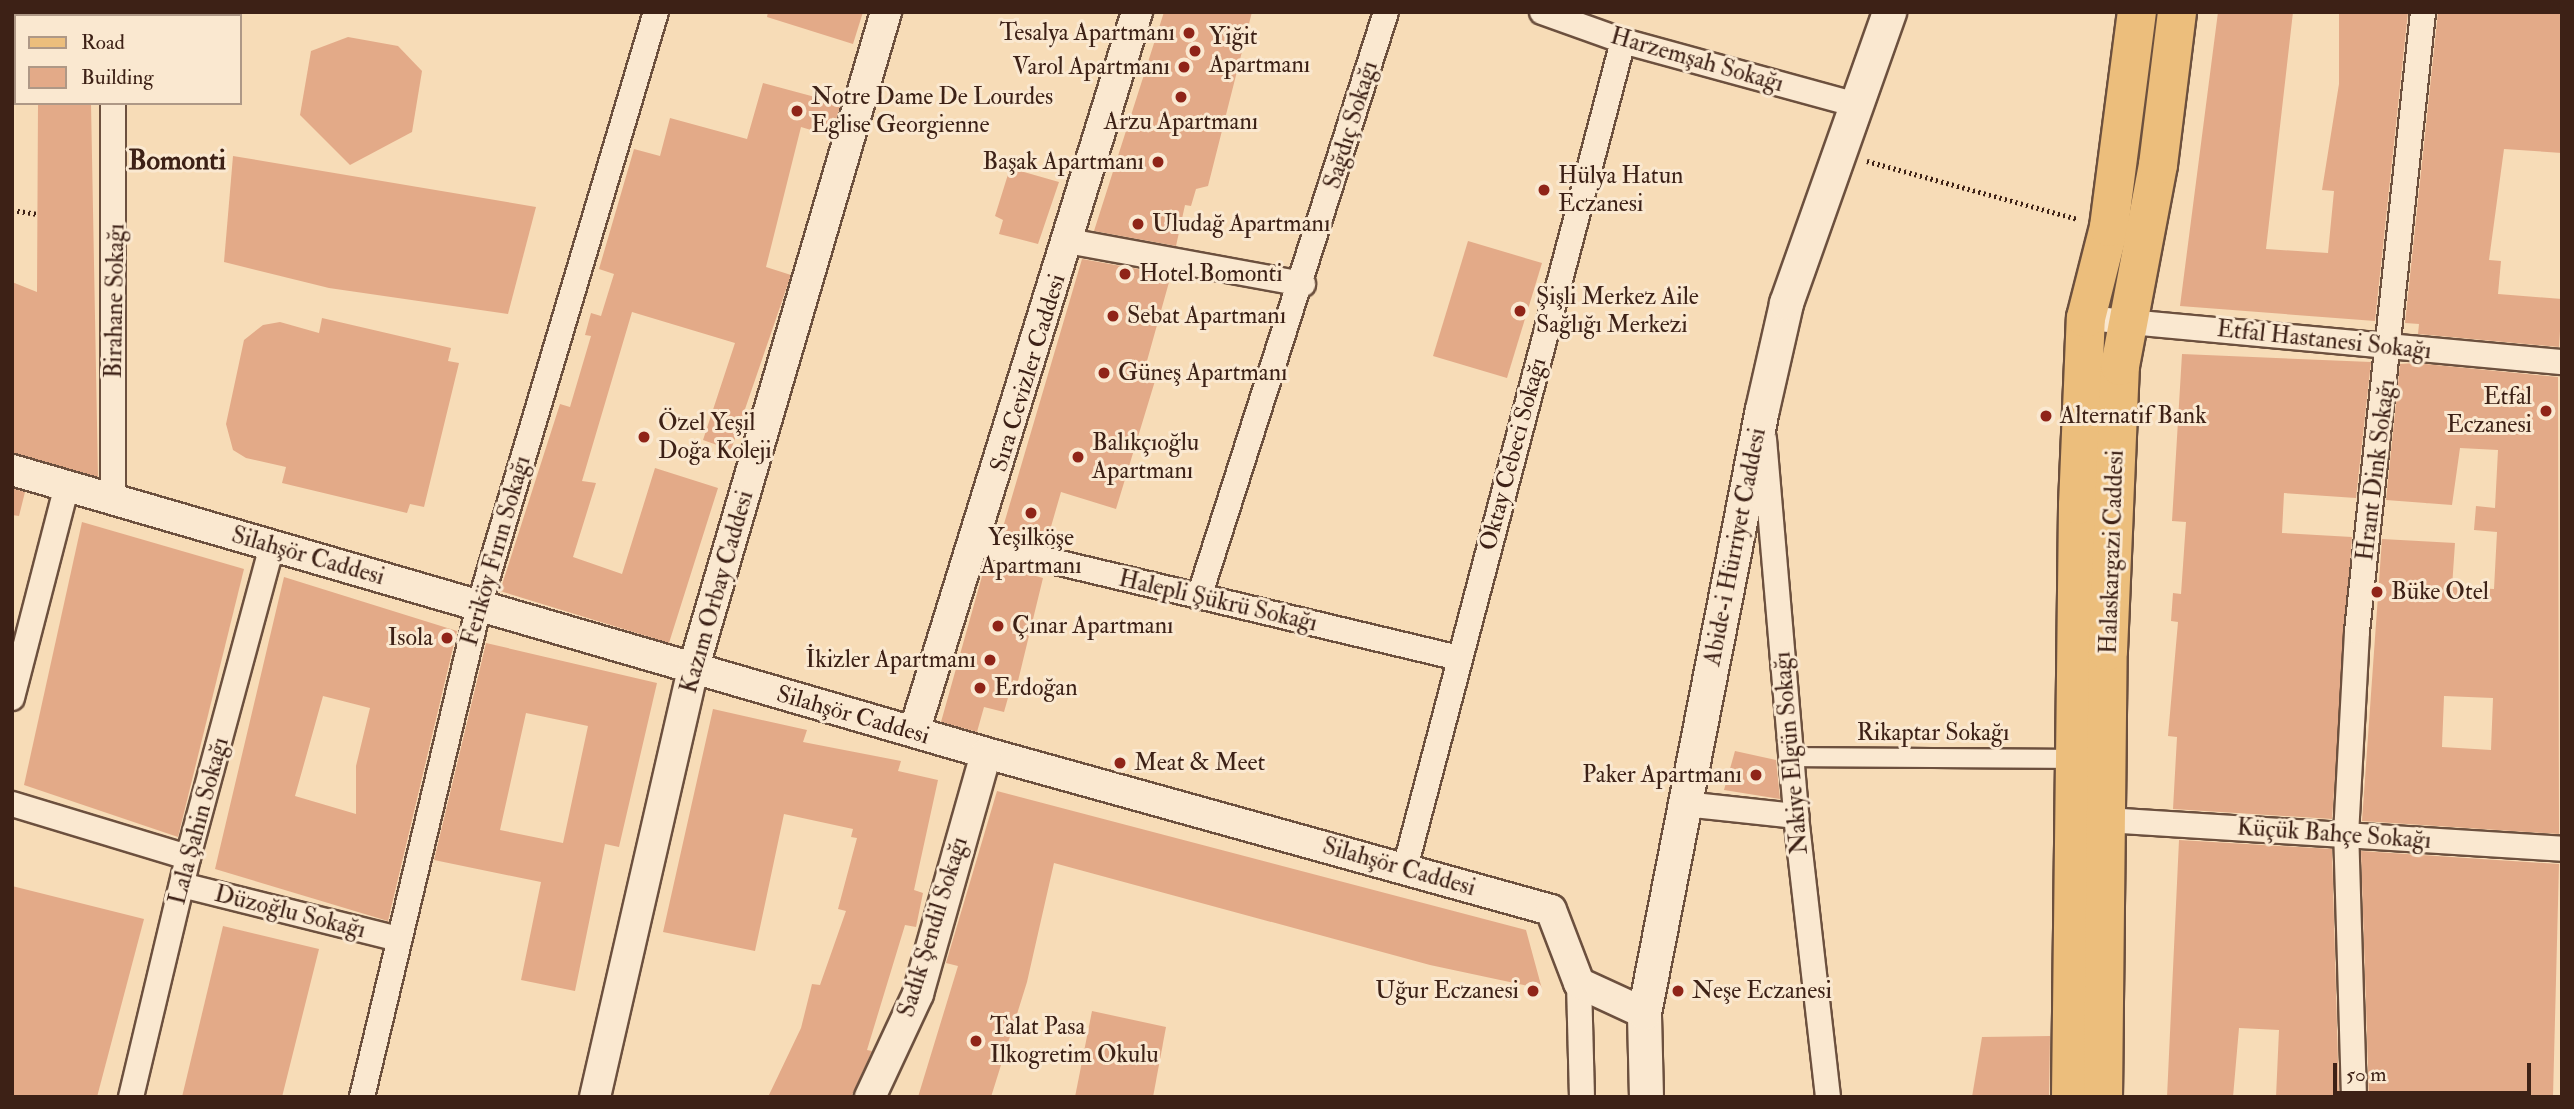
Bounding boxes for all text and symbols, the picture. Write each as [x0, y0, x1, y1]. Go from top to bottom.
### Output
legend [14, 14, 242, 105]
place label: Tesalya Apartmanı [999, 19, 1175, 47]
street label: Harzemşah Sokağı [1607, 22, 1787, 98]
place label: Yiğit Apartmanı [1209, 23, 1310, 79]
marker: Tesalya Apartmanı [1181, 25, 1197, 41]
text: Road [81, 29, 125, 56]
marker: Yiğit Apartmanı [1187, 43, 1203, 59]
place label: Varol Apartmanı [1012, 53, 1170, 81]
street label: Sağdıç Sokağı [1318, 58, 1384, 192]
marker: Varol Apartmanı [1176, 59, 1192, 75]
text: Building [81, 64, 154, 91]
place label: Notre Dame De Lourdes Eglise Georgienne [811, 83, 1053, 139]
marker: Arzu Apartmanı [1173, 89, 1189, 105]
marker: Notre Dame De Lourdes Eglise Georgienne [789, 103, 805, 119]
place label: Arzu Apartmanı [1104, 108, 1258, 136]
district label: Bomonti [128, 144, 226, 178]
place label: Başak Apartmanı [983, 148, 1144, 176]
marker: Başak Apartmanı [1150, 154, 1166, 170]
place label: Hülya Hatun Eczanesi [1558, 162, 1683, 218]
marker: Hülya Hatun Eczanesi [1536, 182, 1552, 198]
place label: Uludağ Apartmanı [1152, 210, 1330, 238]
marker: Uludağ Apartmanı [1130, 216, 1146, 232]
street label: Birahane Sokağı [99, 223, 131, 379]
place label: Hotel Bomonti [1139, 260, 1283, 288]
marker: Hotel Bomonti [1117, 266, 1133, 282]
street label: Sıra Cevizler Caddesi [984, 271, 1072, 475]
place label: Şişli Merkez Aile Sağlığı Merkezi [1536, 283, 1699, 339]
marker: Şişli Merkez Aile Sağlığı Merkezi [1510, 301, 1530, 321]
place label: Sebat Apartmanı [1127, 302, 1286, 330]
marker: Sebat Apartmanı [1105, 308, 1121, 324]
street label: Etfal Hastanesi Sokağı [2215, 314, 2433, 366]
street label: Oktay Cebeci Sokağı [1473, 354, 1553, 554]
place label: Güneş Apartmanı [1118, 359, 1287, 387]
marker: Güneş Apartmanı [1096, 365, 1112, 381]
street label: Hrant Dink Sokağı [2351, 378, 2401, 562]
place label: Etfal Eczanesi [2447, 383, 2532, 439]
place label: Alternatif Bank [2060, 402, 2207, 430]
marker: Etfal Eczanesi [2538, 403, 2554, 419]
marker: Alternatif Bank [2038, 408, 2054, 424]
place label: Özel Yeşil Doğa Koleji [658, 409, 772, 465]
street label: Abide-i Hürriyet Caddesi [1698, 426, 1772, 668]
marker: Özel Yeşil Doğa Koleji [636, 429, 652, 445]
place label: Balıkçıoğlu Apartmanı [1092, 429, 1199, 485]
marker: Balıkçıoğlu Apartmanı [1070, 449, 1086, 465]
street label: Halaskargazi Caddesi [2094, 450, 2130, 654]
street label: Feriköy Fırın Sokağı [455, 453, 537, 649]
street label: Kazım Orbay Caddesi [674, 487, 760, 697]
marker: Yeşilköşe Apartmanı [1023, 505, 1039, 521]
street label: Silahşör Caddesi [228, 520, 388, 592]
place label: Yeşilköşe Apartmanı [980, 524, 1082, 580]
street label: Halepli Şükrü Sokağı [1116, 564, 1320, 638]
place label: Büke Otel [2391, 578, 2489, 606]
marker: Büke Otel [2369, 584, 2385, 600]
place label: Çınar Apartmanı [1012, 612, 1173, 640]
marker: Çınar Apartmanı [990, 618, 1006, 634]
place label: Isola [388, 624, 433, 652]
marker: Isola [439, 630, 455, 646]
place label: İkizler Apartmanı [806, 646, 976, 674]
street label: Nakiye Elgün Sokağı [1768, 650, 1814, 856]
marker: İkizler Apartmanı [982, 652, 998, 668]
place label: Erdoğan [994, 674, 1078, 702]
street label: Silahşör Caddesi [773, 679, 933, 751]
marker: Erdoğan [972, 680, 988, 696]
street label: Rikaptar Sokağı [1857, 719, 2009, 747]
street label: Lala Şahin Sokağı [163, 734, 235, 908]
place label: Meat & Meet [1134, 749, 1265, 777]
marker: Meat & Meet [1112, 755, 1128, 771]
place label: Paker Apartmanı [1582, 761, 1742, 789]
marker: Paker Apartmanı [1748, 767, 1764, 783]
street label: Küçük Bahçe Sokağı [2236, 813, 2432, 855]
street label: Silahşör Caddesi [1319, 831, 1479, 903]
street label: Sadık Şendil Sokağı [892, 833, 974, 1021]
street label: Düzoğlu Sokağı [211, 879, 369, 945]
place label: Uğur Eczanesi [1375, 977, 1519, 1005]
place label: Neşe Eczanesi [1692, 977, 1832, 1005]
marker: Uğur Eczanesi [1525, 983, 1541, 999]
marker: Neşe Eczanesi [1670, 983, 1686, 999]
place label: Talat Pasa Ilkogretim Okulu [990, 1013, 1159, 1069]
marker: Talat Pasa Ilkogretim Okulu [968, 1033, 984, 1049]
scale bar [2336, 1050, 2534, 1094]
text: 50 m [2346, 1061, 2387, 1088]

